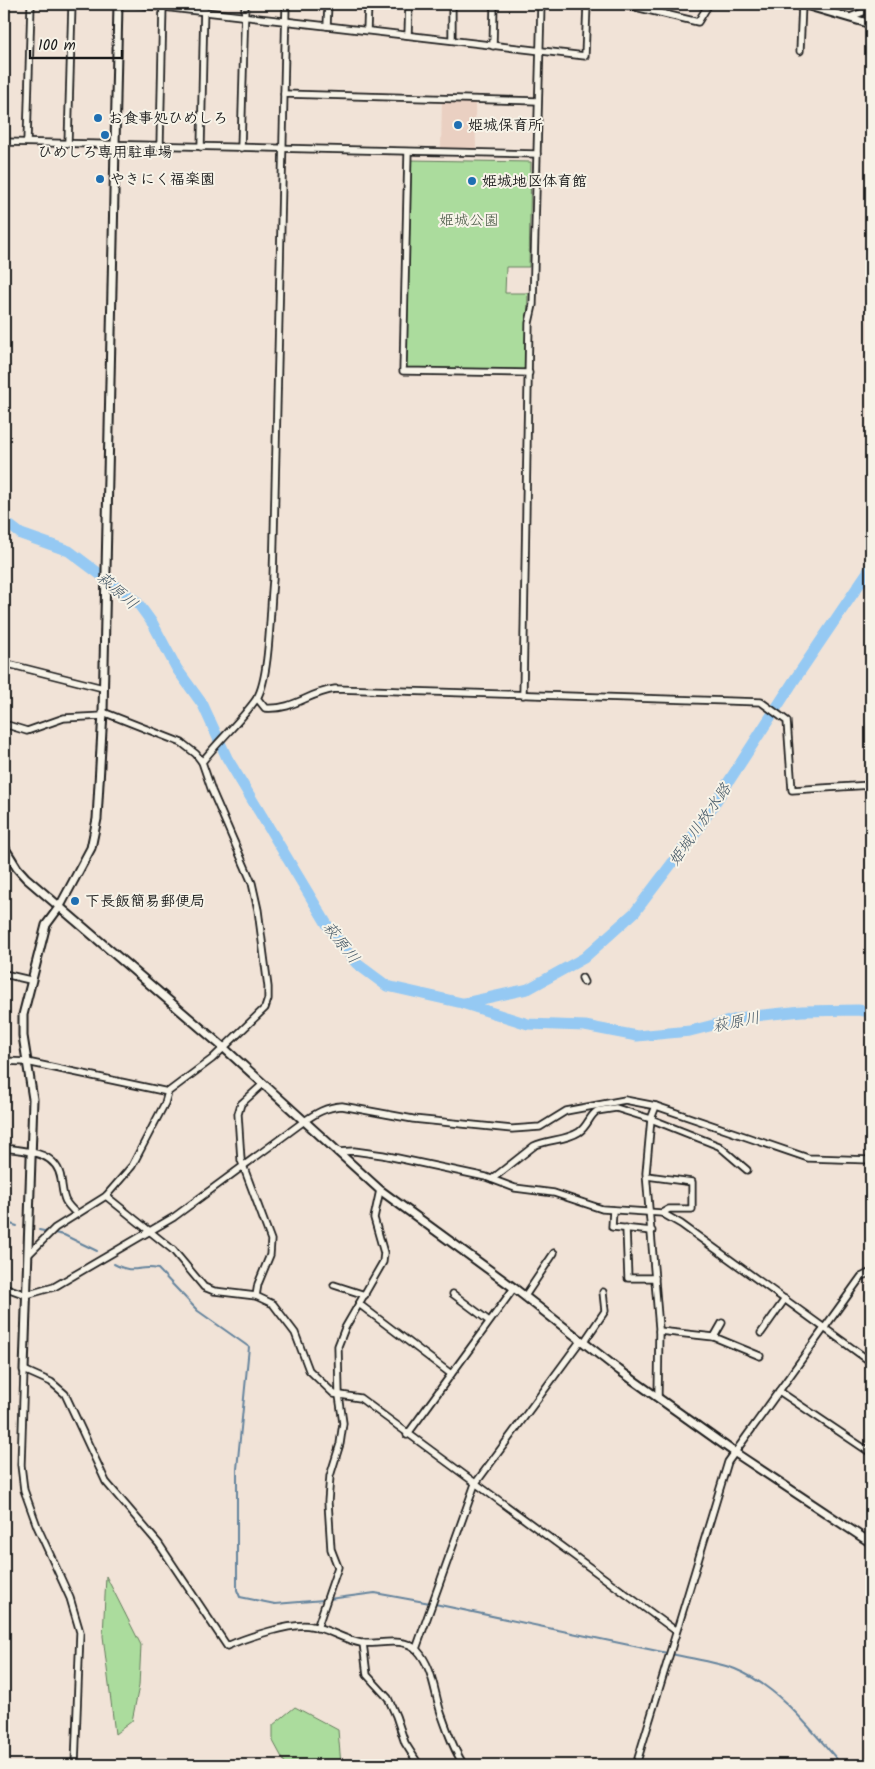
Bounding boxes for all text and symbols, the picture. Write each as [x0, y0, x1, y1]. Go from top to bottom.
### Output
scale bar [30, 28, 122, 60]
text: 100 m [38, 34, 76, 58]
place label: お食事処ひめしろ [108, 107, 228, 131]
marker: お食事処ひめしろ [92, 112, 104, 124]
place label: 姫城保育所 [468, 114, 543, 138]
marker: 姫城保育所 [452, 119, 464, 131]
marker: ひめしろ専用駐車場 [99, 129, 111, 141]
place label: ひめしろ専用駐車場 [37, 141, 173, 165]
place label: やきにく福楽園 [110, 168, 215, 192]
place label: 姫城地区体育館 [482, 170, 587, 194]
marker: やきにく福楽園 [94, 173, 106, 185]
marker: 姫城地区体育館 [466, 175, 478, 187]
park label: 姫城公園 [439, 209, 499, 233]
water label: 萩原川 [91, 566, 143, 616]
water label: 姫城川放水路 [662, 778, 739, 871]
place label: 下長飯簡易郵便局 [85, 890, 205, 914]
marker: 下長飯簡易郵便局 [69, 895, 81, 907]
water label: 萩原川 [316, 916, 365, 970]
water label: 萩原川 [710, 1006, 762, 1039]

